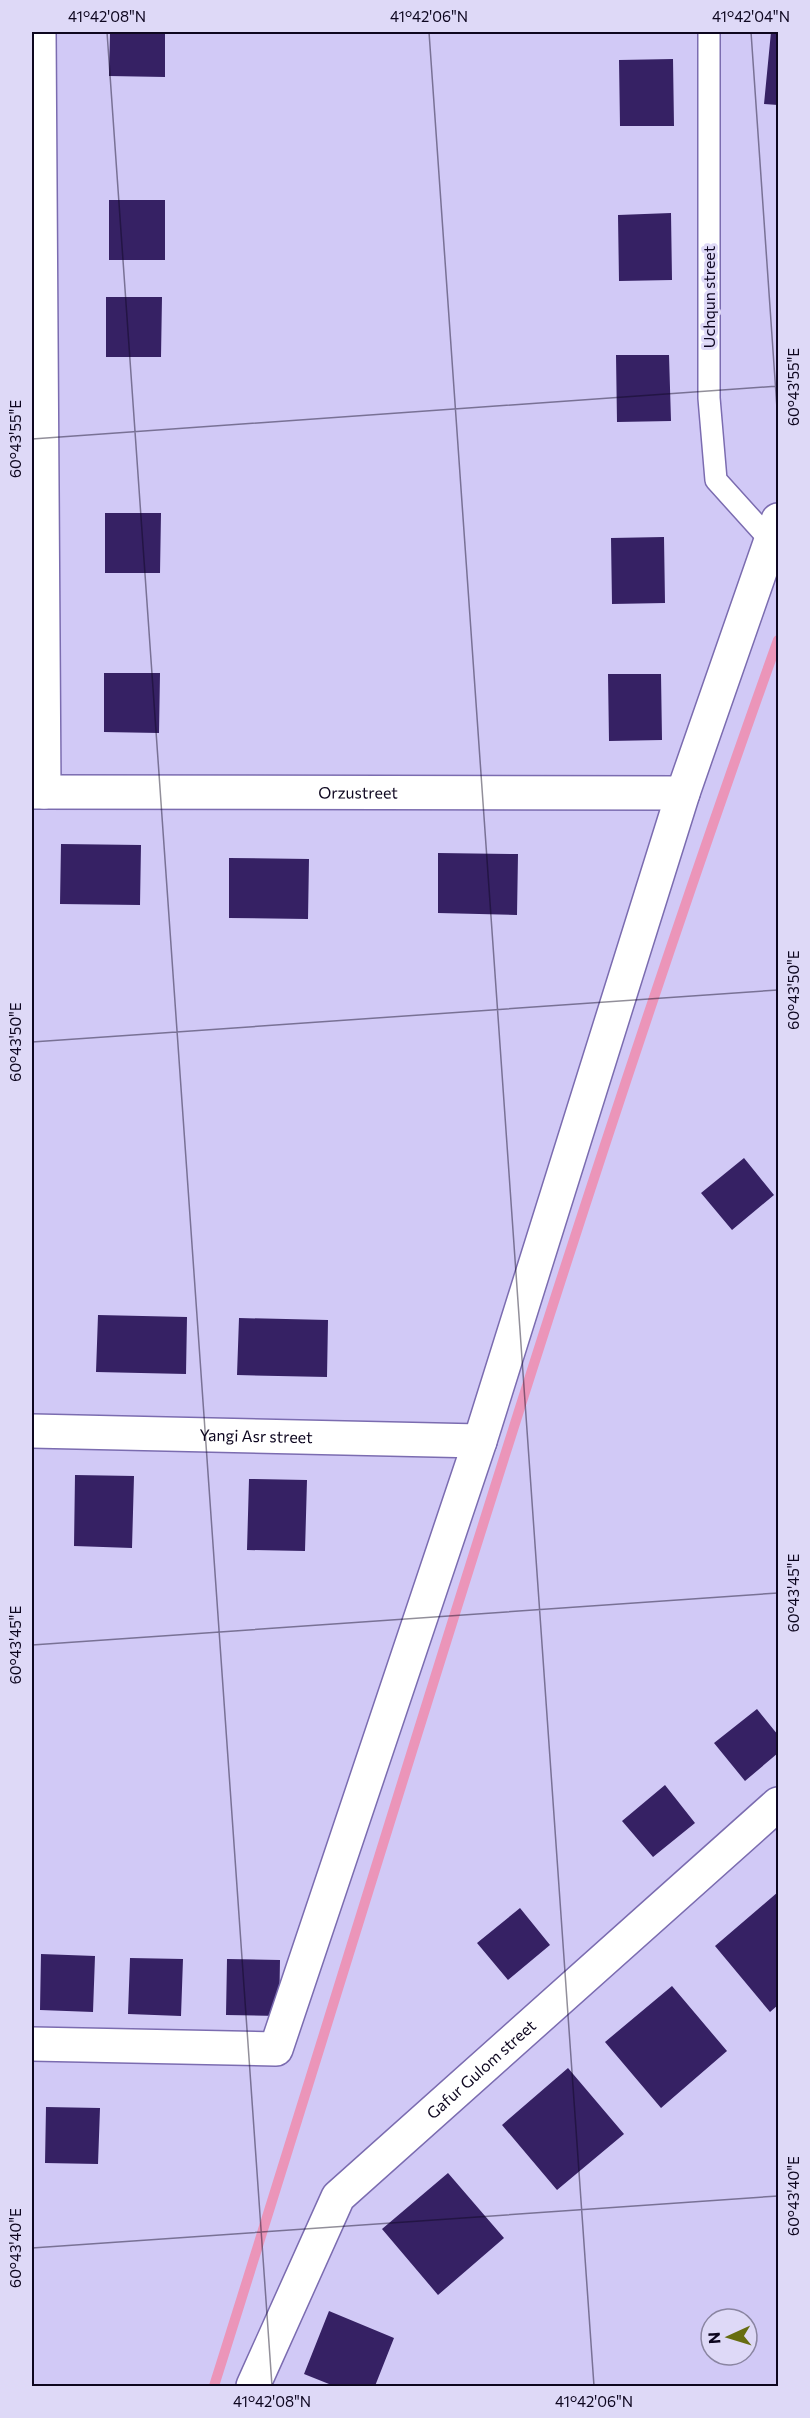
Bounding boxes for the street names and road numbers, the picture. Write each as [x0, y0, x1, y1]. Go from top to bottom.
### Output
street label: Uchqun street [699, 245, 718, 348]
street label: Orzustreet [318, 782, 398, 802]
street label: Yangi Asr street [199, 1425, 313, 1446]
street label: Gafur Gulom street [422, 2015, 539, 2122]

